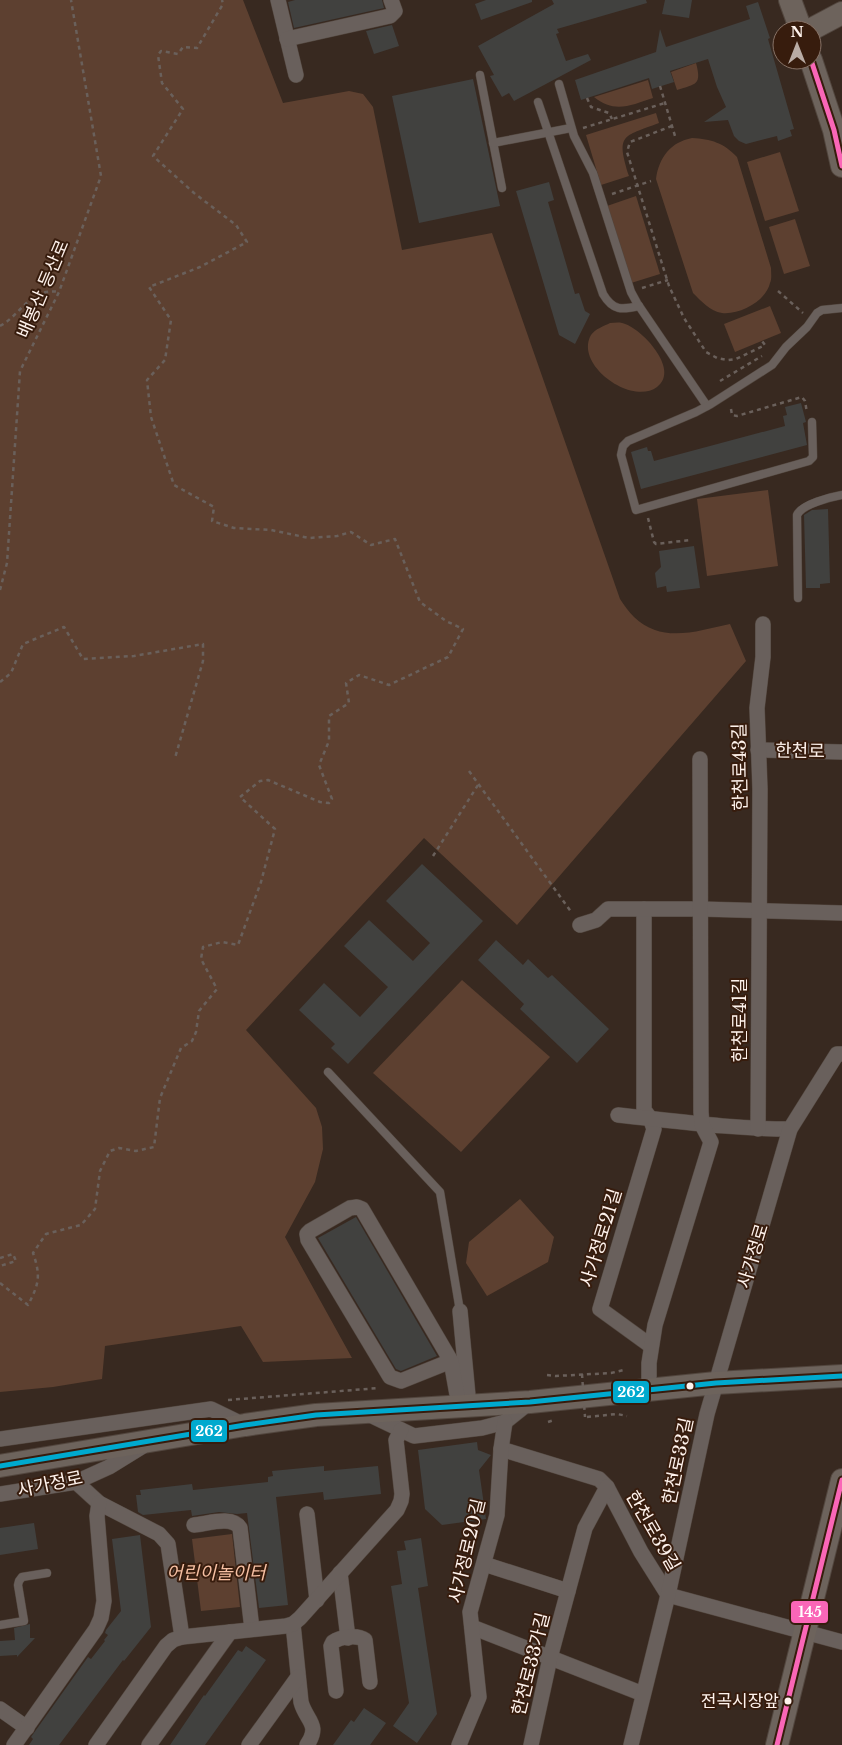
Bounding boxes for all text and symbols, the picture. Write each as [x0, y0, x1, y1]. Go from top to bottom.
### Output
north arrow [772, 20, 822, 70]
text: N [790, 23, 804, 41]
street label: 배봉산 등산로 [12, 237, 74, 341]
street label: 한천로43길 [728, 723, 752, 811]
street label: 한천로 [775, 740, 825, 762]
street label: 한천로41길 [729, 978, 751, 1062]
street label: 사가정로21길 [576, 1186, 626, 1290]
street label: 사가정로 [733, 1221, 773, 1291]
line badge: 262 [612, 1380, 650, 1404]
unlabelled marker [685, 1381, 695, 1391]
text: 262 [617, 1383, 645, 1401]
street label: 한천로33길 [658, 1415, 698, 1507]
line badge: 262 [190, 1419, 228, 1443]
text: 262 [195, 1422, 223, 1440]
street label: 사가정로 [15, 1466, 85, 1502]
street label: 한천로39길 [621, 1487, 685, 1575]
street label: 사가정로20길 [444, 1497, 490, 1605]
park label: 어린이놀이터 [166, 1562, 268, 1584]
line badge: 145 [790, 1600, 829, 1624]
text: 145 [798, 1603, 822, 1621]
street label: 한천로33가길 [508, 1610, 554, 1718]
place label: 전곡시장앞 [701, 1691, 779, 1712]
marker: 전곡시장앞 [783, 1696, 793, 1706]

